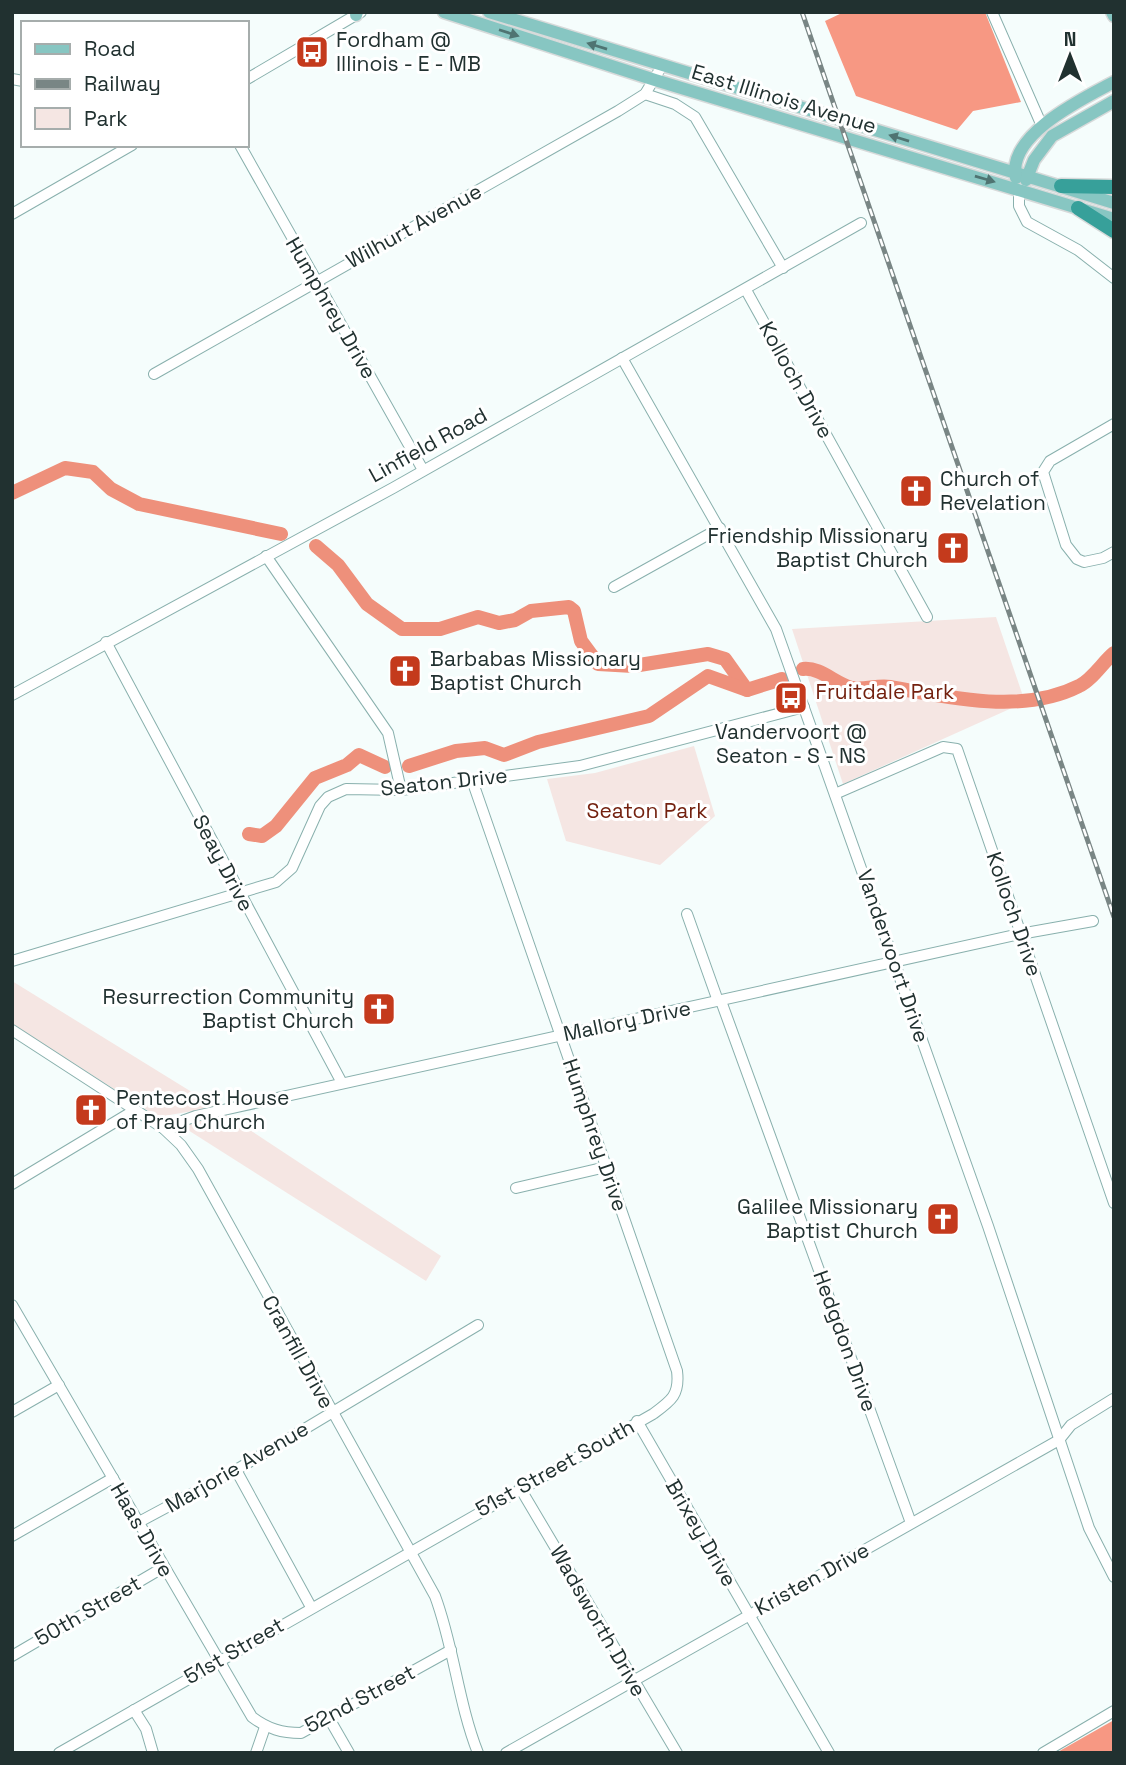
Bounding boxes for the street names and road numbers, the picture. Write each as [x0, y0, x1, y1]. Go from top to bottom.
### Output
street label: East Illinois Avenue [689, 58, 880, 139]
street label: Wilhurt Avenue [341, 177, 486, 274]
street label: Humphrey Drive [280, 232, 383, 384]
street label: Kolloch Drive [753, 316, 840, 443]
street label: Linfield Road [364, 401, 492, 488]
street label: Seaton Drive [379, 761, 509, 802]
street label: Seay Drive [187, 810, 260, 916]
street label: Kolloch Drive [981, 848, 1048, 980]
street label: Vandervoort Drive [851, 866, 936, 1046]
street label: Mallory Drive [561, 994, 693, 1047]
street label: Humphrey Drive [557, 1055, 634, 1215]
street label: Hedgdon Drive [807, 1267, 884, 1415]
street label: Cranfill Drive [256, 1290, 341, 1413]
street label: 51st Street South [470, 1413, 639, 1522]
street label: Marjorie Avenue [160, 1415, 313, 1519]
street label: Brixey Drive [660, 1474, 743, 1591]
street label: Haas Drive [105, 1478, 180, 1582]
street label: Kristen Drive [750, 1536, 874, 1621]
street label: Wadsworth Drive [544, 1540, 653, 1701]
street label: 50th Street [30, 1569, 146, 1652]
street label: 51st Street [179, 1611, 289, 1690]
street label: 52nd Street [300, 1658, 420, 1739]

